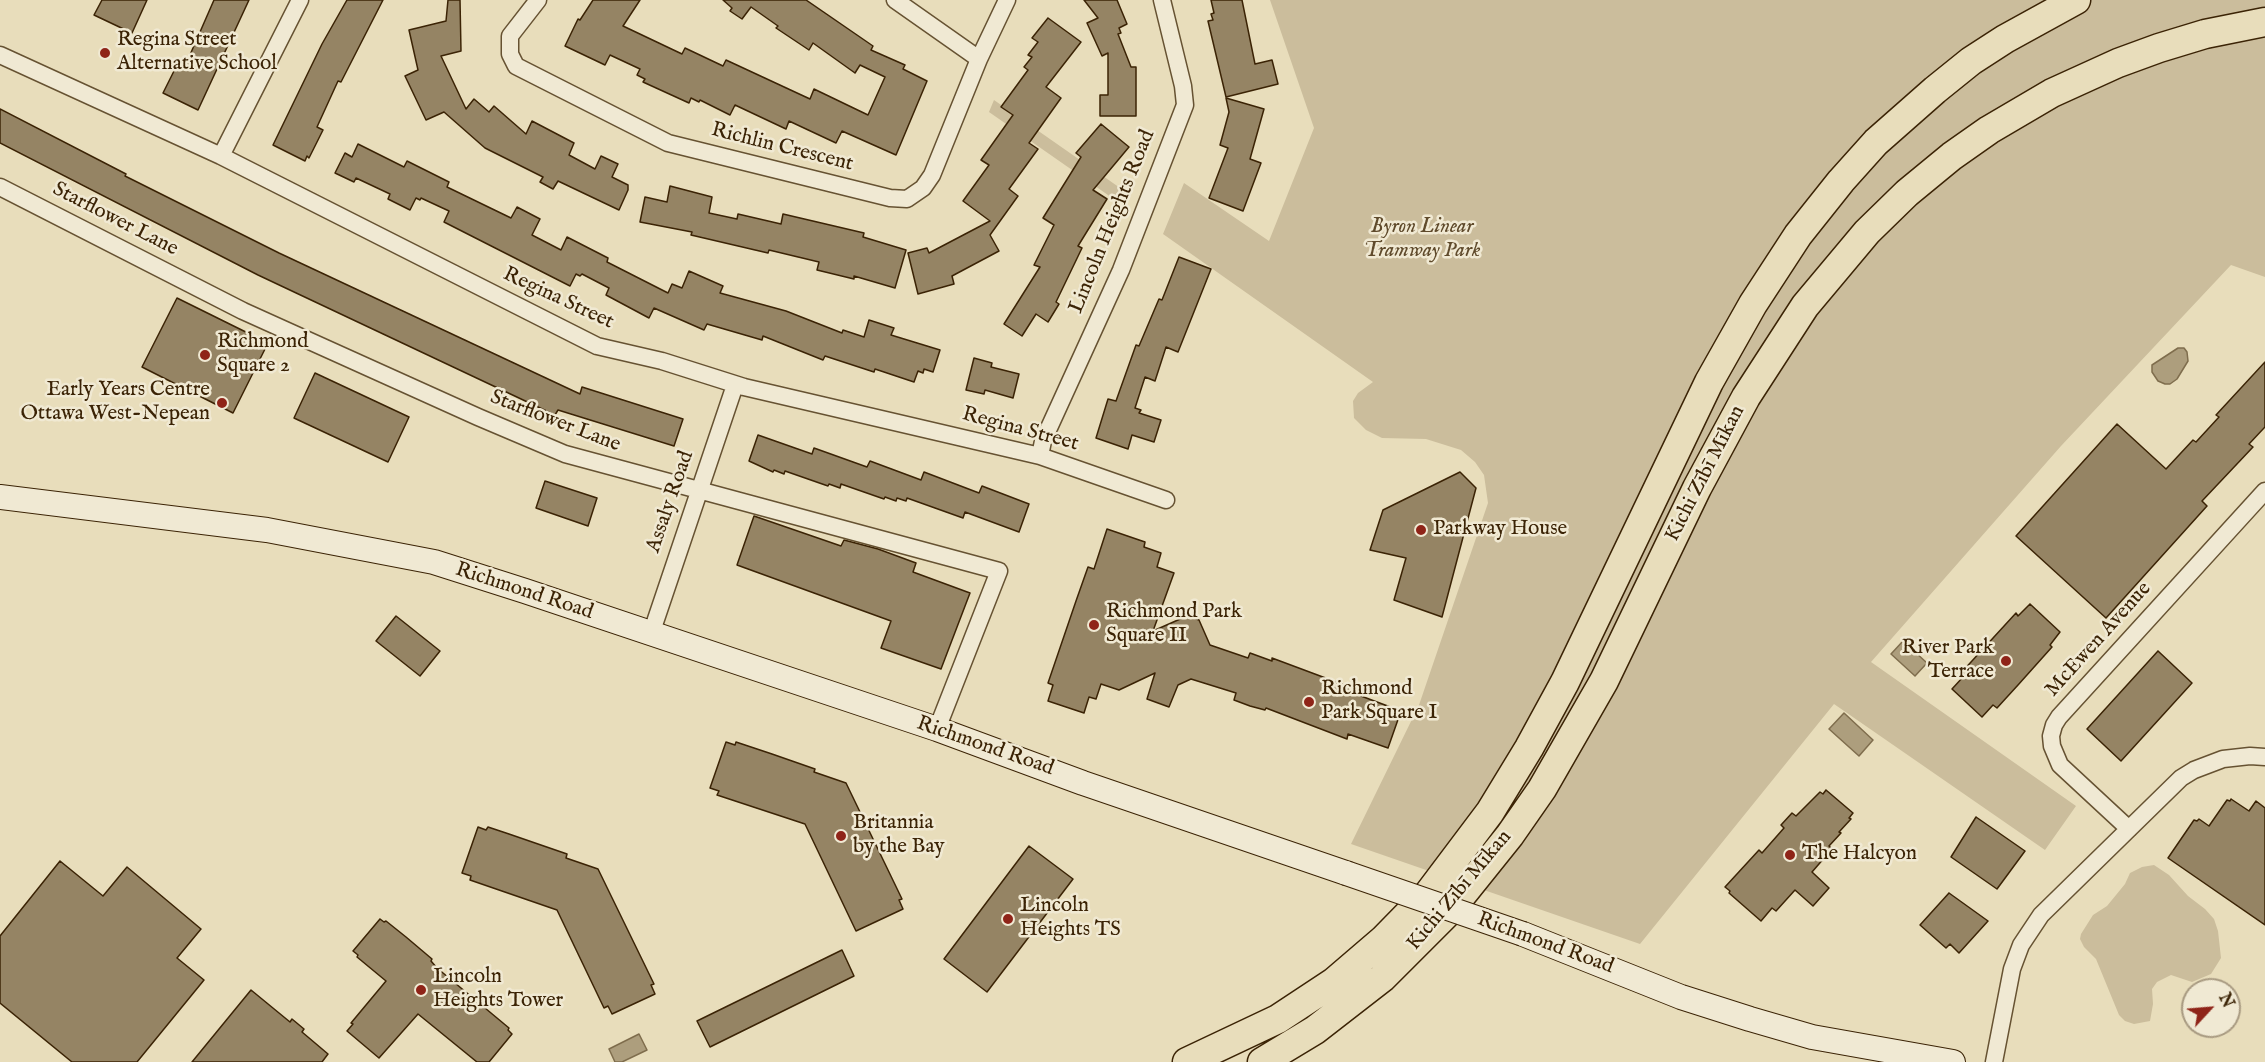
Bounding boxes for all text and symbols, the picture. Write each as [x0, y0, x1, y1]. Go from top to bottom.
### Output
place label: Regina Street Alternative School [117, 28, 277, 78]
marker: Regina Street Alternative School [98, 46, 112, 60]
street label: Richlin Crescent [708, 118, 856, 178]
street label: Lincoln Heights Road [1065, 127, 1161, 317]
street label: Starflower Lane [48, 178, 182, 262]
park label: Byron Linear Tramway Park [1364, 215, 1480, 265]
street label: Regina Street [499, 262, 617, 336]
place label: Richmond Square 2 [217, 330, 308, 380]
marker: Richmond Square 2 [198, 348, 212, 362]
place label: Early Years Centre Ottawa West-Nepean [20, 378, 210, 428]
street label: Starflower Lane [486, 386, 624, 458]
marker: Early Years Centre Ottawa West-Nepean [215, 396, 229, 410]
street label: Regina Street [959, 402, 1081, 458]
street label: Kichi Zībī Mīkan [1661, 402, 1751, 546]
street label: Assaly Road [642, 448, 700, 556]
place label: Parkway House [1433, 517, 1567, 543]
marker: Parkway House [1414, 523, 1428, 537]
street label: Richmond Road [452, 558, 596, 626]
street label: McEwen Avenue [2041, 577, 2157, 703]
place label: Richmond Park Square II [1106, 600, 1242, 650]
marker: Richmond Park Square II [1087, 618, 1101, 632]
place label: River Park Terrace [1902, 636, 1994, 686]
marker: River Park Terrace [1999, 654, 2013, 668]
place label: Richmond Park Square I [1321, 677, 1438, 727]
marker: Richmond Park Square I [1302, 695, 1316, 709]
street label: Richmond Road [913, 712, 1057, 782]
place label: Britannia by the Bay [853, 811, 945, 861]
street label: Kichi Zībī Mīkan [1402, 826, 1518, 956]
marker: Britannia by the Bay [834, 829, 848, 843]
place label: The Halcyon [1802, 842, 1917, 868]
marker: The Halcyon [1783, 848, 1797, 862]
place label: Lincoln Heights TS [1020, 894, 1121, 944]
street label: Richmond Road [1473, 908, 1617, 980]
marker: Lincoln Heights TS [1001, 912, 1015, 926]
place label: Lincoln Heights Tower [433, 965, 563, 1015]
north arrow [2181, 978, 2241, 1038]
marker: Lincoln Heights Tower [414, 983, 428, 997]
text: N [2213, 990, 2237, 1012]

